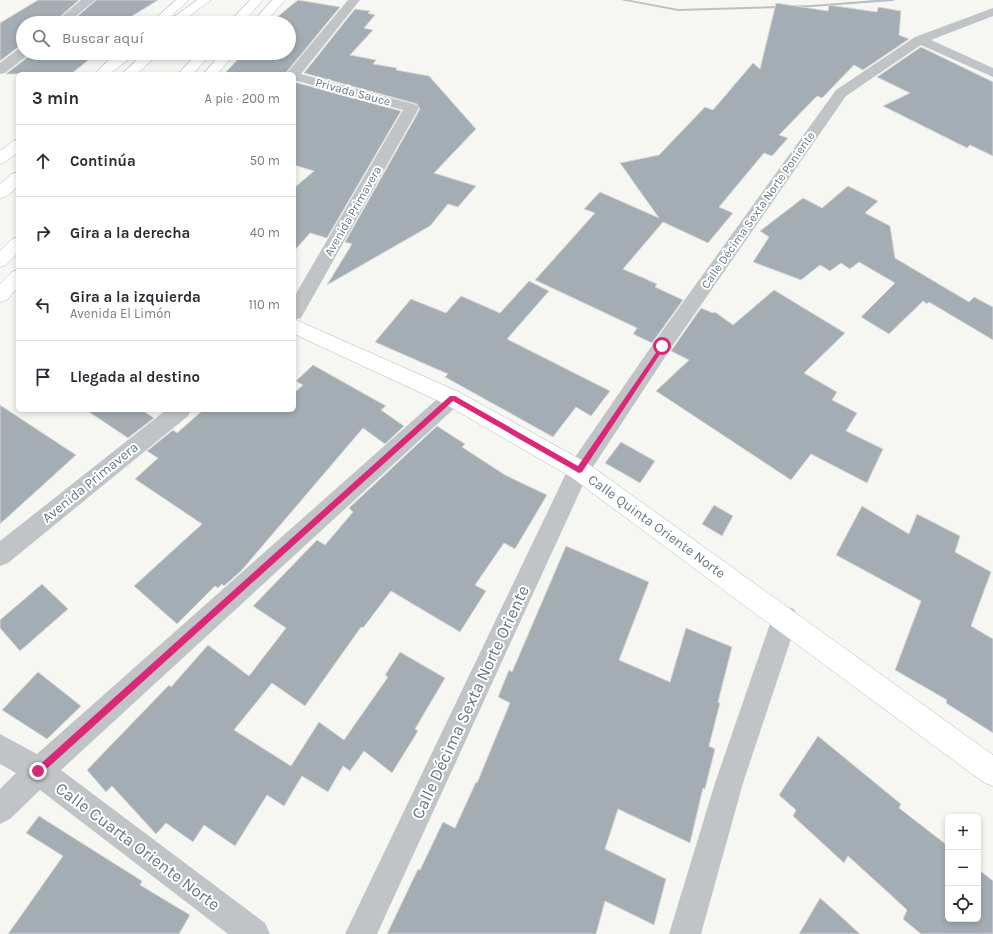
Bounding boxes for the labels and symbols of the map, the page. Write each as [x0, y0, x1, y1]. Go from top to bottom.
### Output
street label: Privada Sauce [314, 75, 392, 109]
street label: Calle Décima Sexta Norte Poniente [698, 129, 818, 291]
street label: Avenida Primavera [322, 163, 384, 259]
route start [653, 337, 671, 355]
street label: Avenida Primavera [39, 438, 142, 526]
street label: Calle Quinta Oriente Norte [585, 471, 729, 582]
street label: Calle Décima Sexta Norte Oriente [407, 582, 533, 822]
route end [29, 762, 47, 780]
street label: Calle Cuarta Oriente Norte [52, 778, 224, 914]

